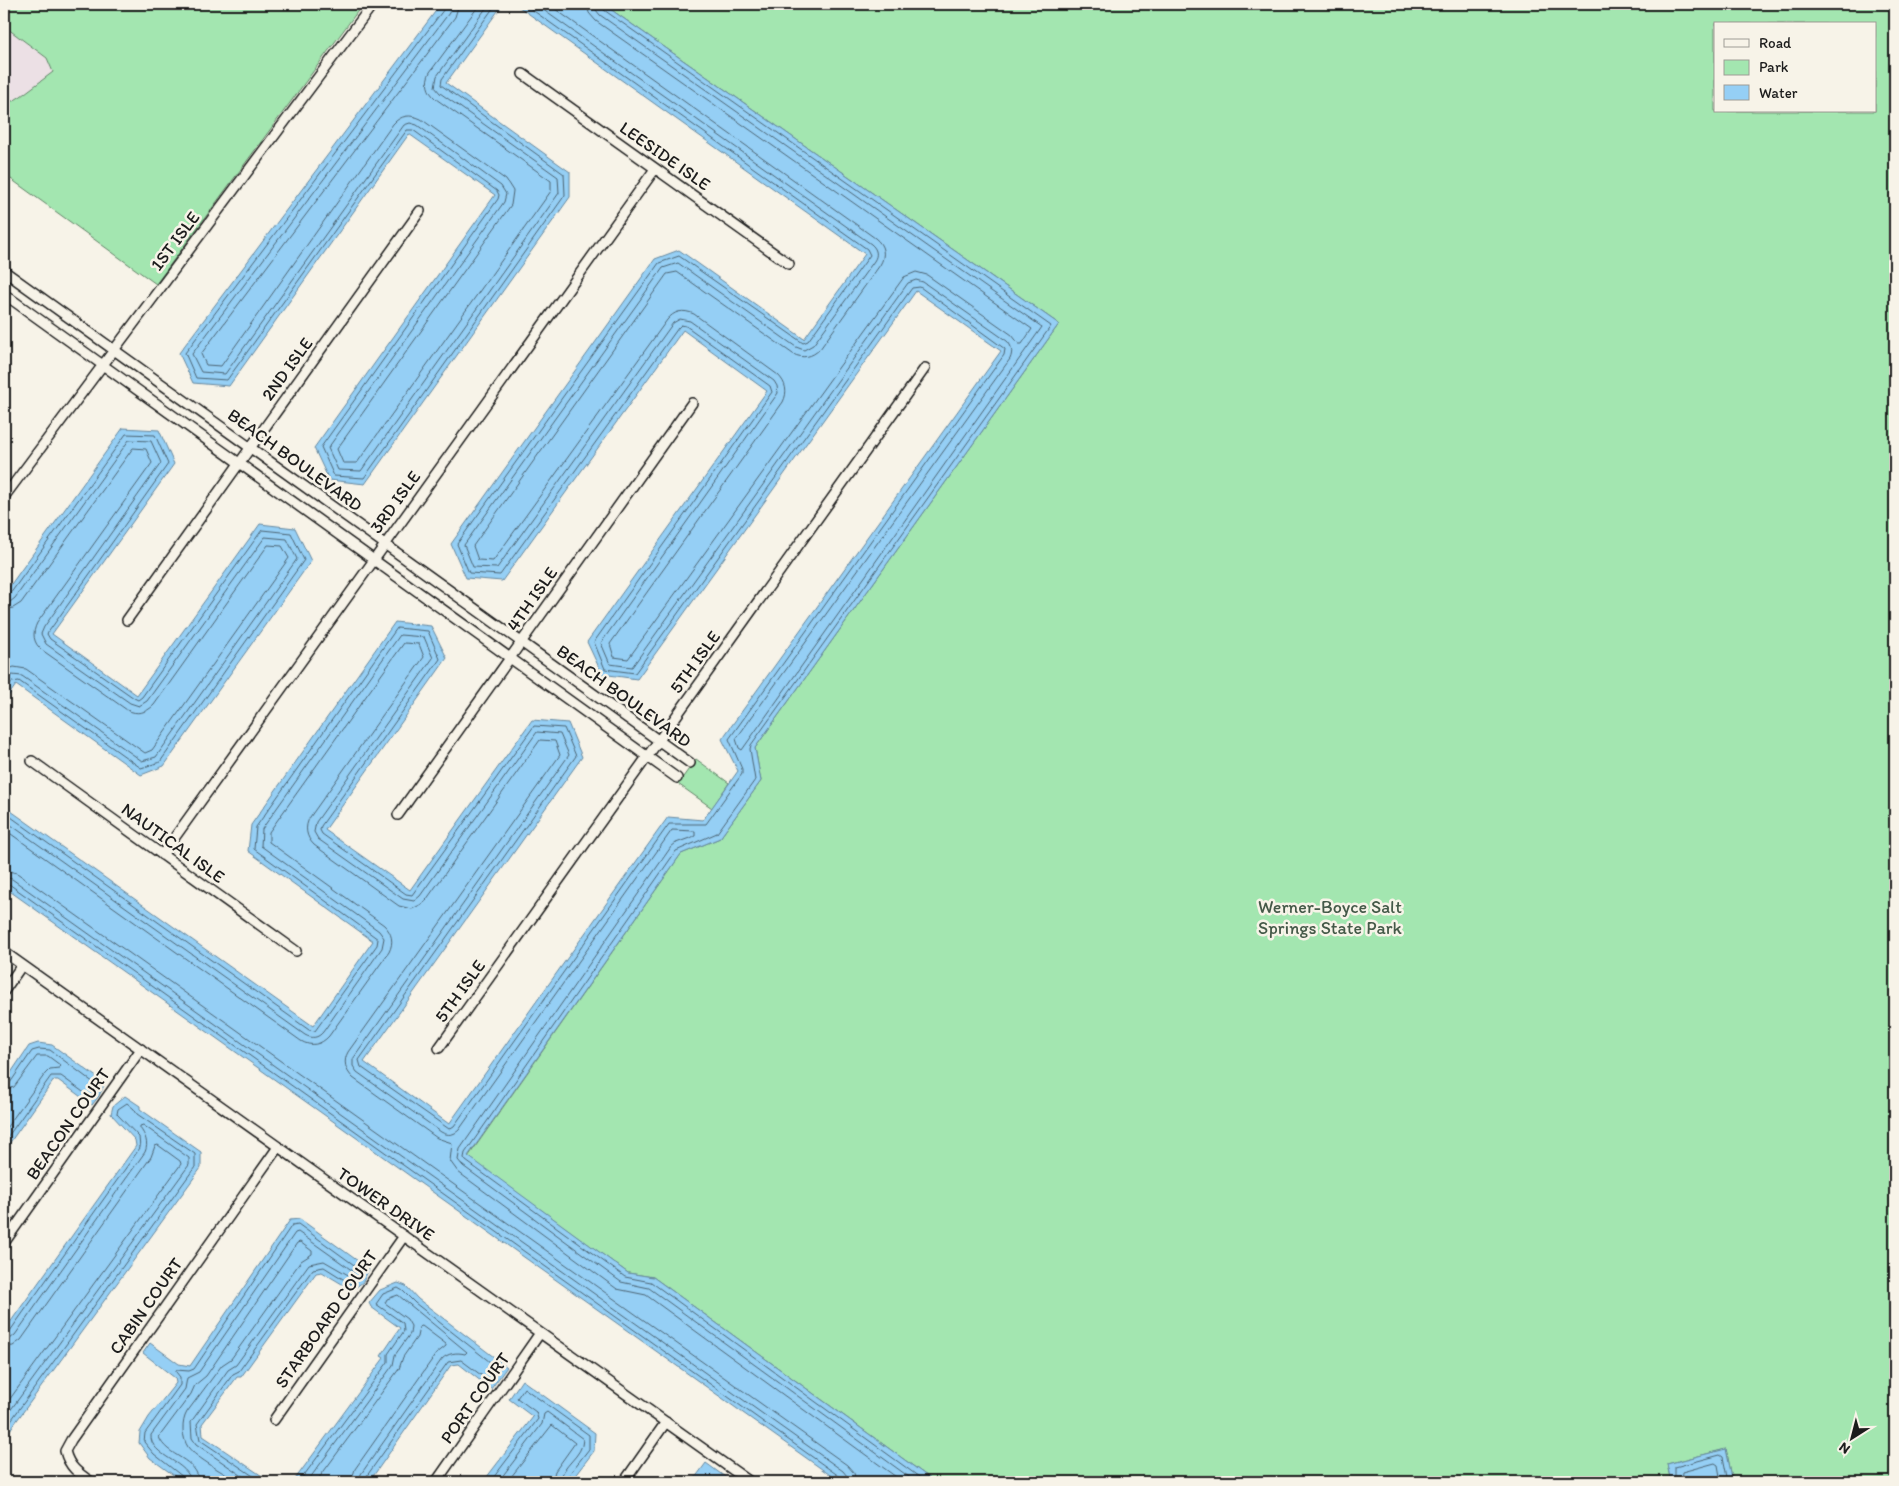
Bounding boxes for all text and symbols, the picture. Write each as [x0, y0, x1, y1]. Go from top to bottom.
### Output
legend [1714, 22, 1876, 112]
text: Road [1759, 34, 1792, 52]
text: Park [1759, 58, 1789, 76]
text: Water [1759, 84, 1798, 102]
street label: LEESIDE ISLE [615, 117, 715, 195]
street label: 1ST ISLE [146, 207, 204, 275]
street label: 2ND ISLE [257, 333, 317, 405]
street label: BEACH BOULEVARD [223, 404, 367, 516]
street label: 3RD ISLE [365, 466, 425, 538]
street label: 4TH ISLE [502, 563, 562, 635]
street label: 5TH ISLE [665, 626, 725, 698]
street label: BEACH BOULEVARD [552, 640, 696, 752]
street label: NAUTICAL ISLE [117, 798, 229, 888]
park label: Werner-Boyce Salt Springs State Park [1258, 896, 1403, 939]
street label: 5TH ISLE [430, 955, 490, 1027]
street label: BEACON COURT [21, 1064, 115, 1184]
street label: TOWER DRIVE [333, 1162, 439, 1246]
street label: STARBOARD COURT [270, 1246, 382, 1392]
street label: CABIN COURT [105, 1253, 187, 1359]
street label: PORT COURT [435, 1348, 515, 1448]
north arrow [1826, 1414, 1876, 1464]
text: N [1836, 1438, 1853, 1458]

